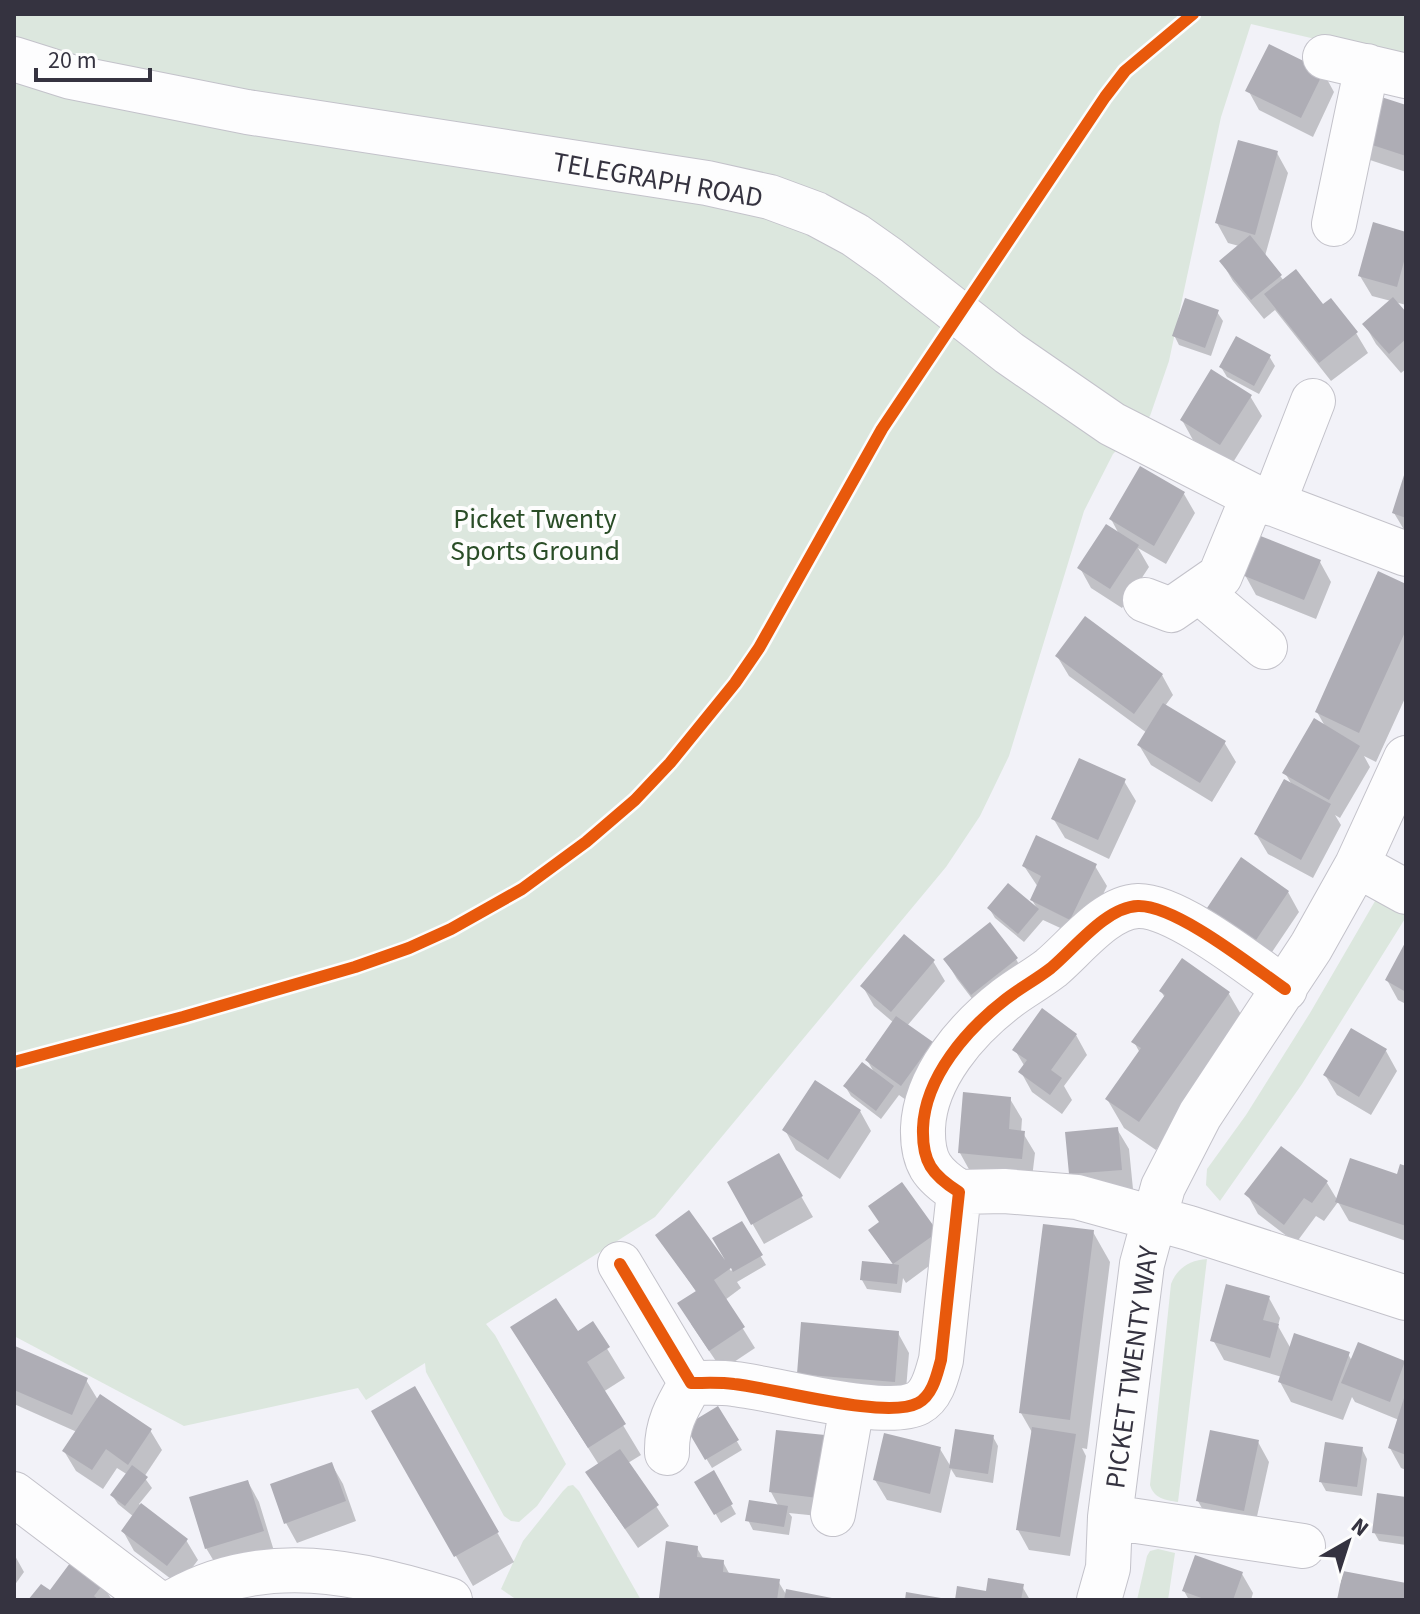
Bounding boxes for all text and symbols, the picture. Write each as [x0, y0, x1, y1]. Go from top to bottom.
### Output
scale bar [36, 32, 150, 82]
text: 20 m [48, 43, 97, 78]
street label: TELEGRAPH ROAD [550, 142, 766, 218]
park label: Picket Twenty Sports Ground [450, 499, 620, 571]
street label: PICKET TWENTY WAY [1095, 1243, 1169, 1491]
north arrow [1308, 1502, 1388, 1582]
text: N [1344, 1510, 1376, 1544]

